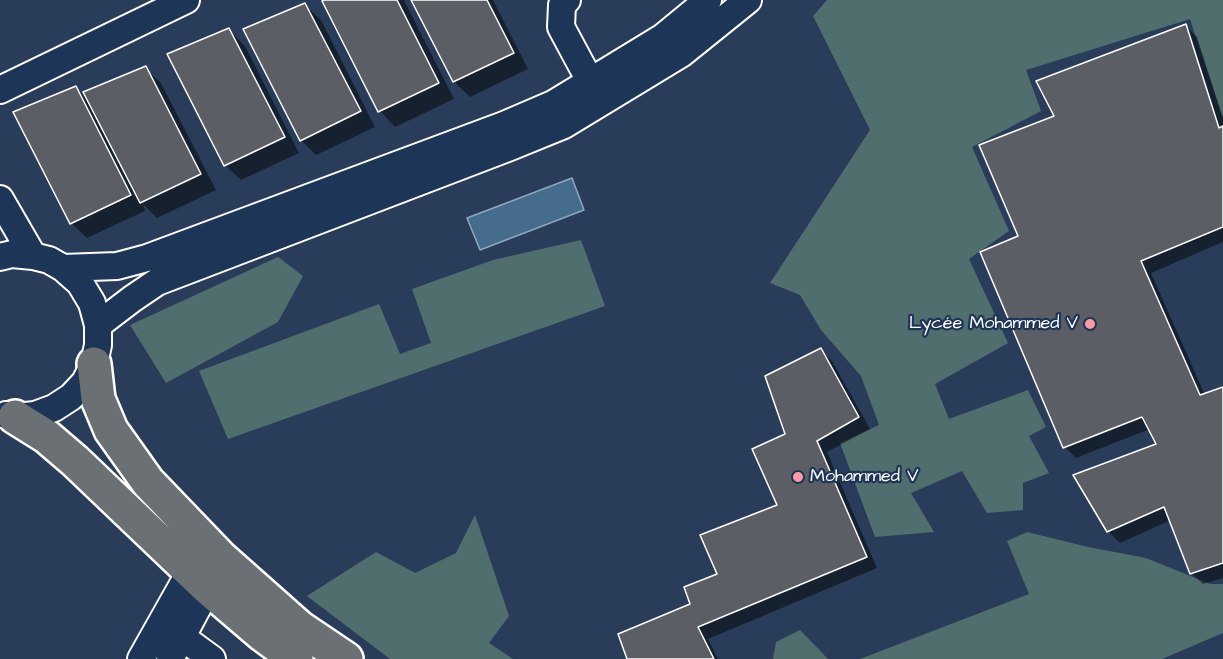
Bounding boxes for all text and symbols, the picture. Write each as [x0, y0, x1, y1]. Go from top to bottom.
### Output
place label: Lycée Mohammed V [909, 313, 1078, 335]
marker: Lycée Mohammed V [1083, 317, 1097, 331]
place label: Mohammed V [810, 466, 919, 488]
marker: Mohammed V [791, 470, 805, 484]

